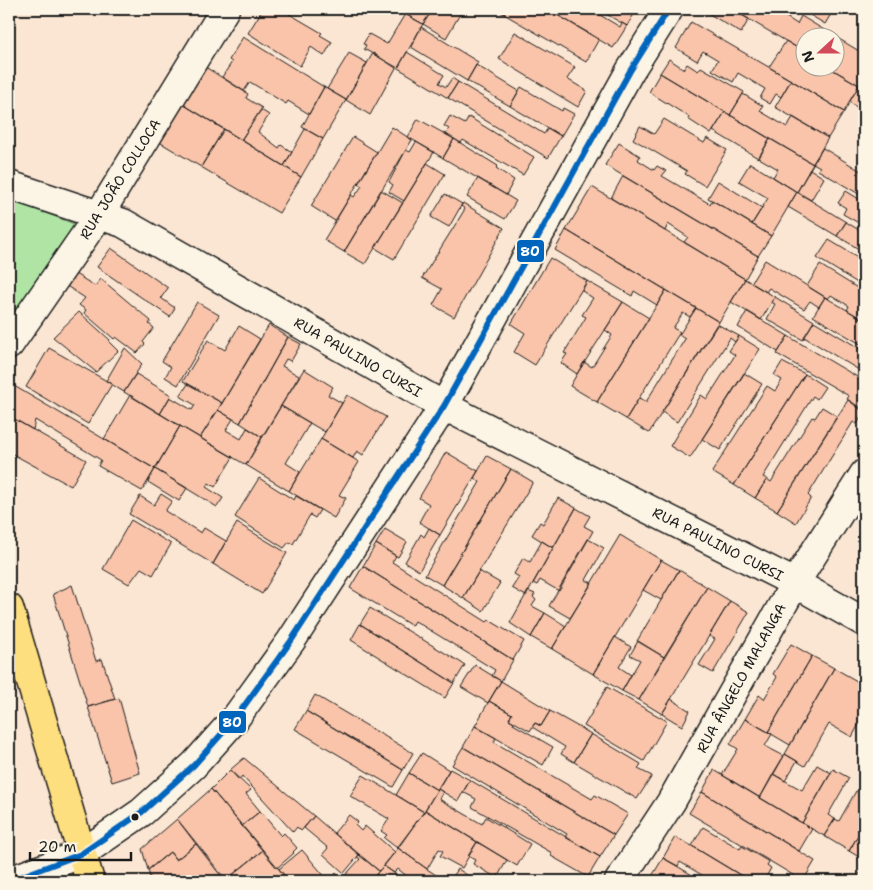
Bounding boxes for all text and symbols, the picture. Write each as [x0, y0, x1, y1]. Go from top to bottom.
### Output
north arrow [796, 28, 846, 78]
text: N [797, 48, 818, 65]
street label: RUA JOÃO COLLOCA [75, 115, 164, 243]
line badge: 80 [516, 239, 545, 263]
text: 80 [520, 242, 540, 260]
street label: RUA PAULINO CURSI [291, 313, 425, 401]
street label: RUA PAULINO CURSI [649, 503, 787, 585]
street label: RUA ÂNGELO MALANGA [692, 600, 790, 756]
line badge: 80 [218, 710, 247, 734]
text: 80 [222, 713, 242, 731]
unlabelled marker [130, 812, 140, 822]
scale bar [30, 830, 131, 862]
text: 20 m [38, 837, 77, 857]

